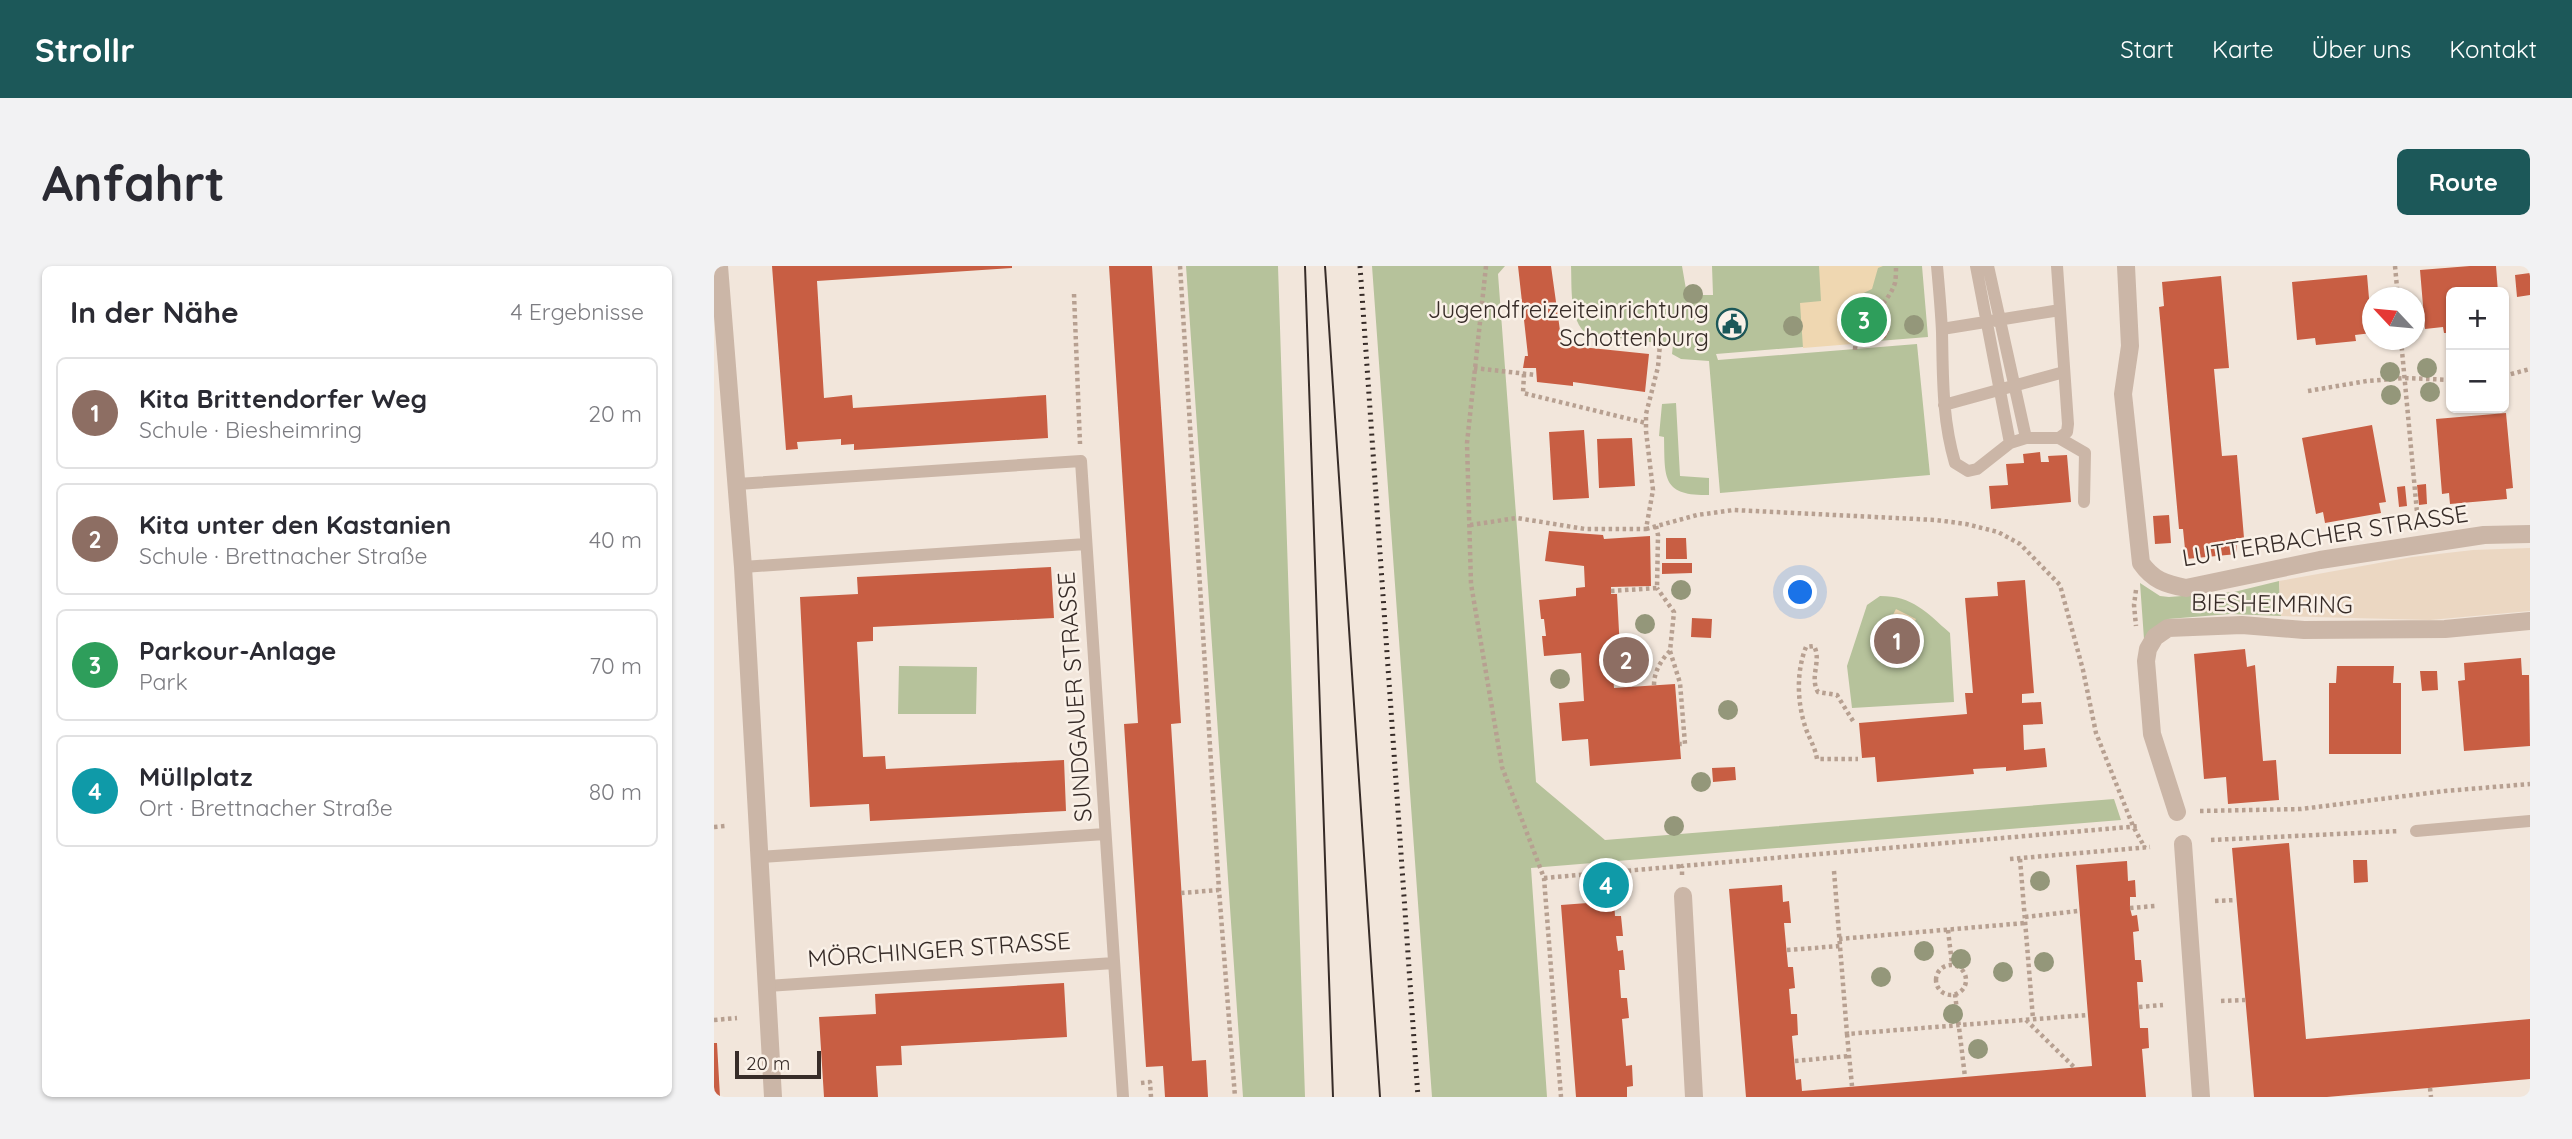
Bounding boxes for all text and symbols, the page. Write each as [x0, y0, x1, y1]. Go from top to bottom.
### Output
text: Strollr [35, 29, 135, 70]
text: Start [2120, 34, 2174, 64]
text: Karte [2212, 34, 2273, 64]
text: Über uns [2311, 34, 2411, 64]
text: Kontakt [2449, 34, 2537, 64]
button: Route [2397, 149, 2530, 215]
text: Anfahrt [42, 152, 225, 213]
north arrow [2362, 287, 2425, 350]
map controls [2446, 287, 2509, 413]
button: + [2446, 287, 2509, 350]
text: In der Nähe [70, 293, 239, 331]
place label: Jugendfreizeiteinrichtung Schottenburg [1428, 294, 1709, 352]
pin: 3 [1841, 294, 1887, 346]
text: 4 Ergebnisse [510, 297, 644, 326]
public building icon: Jugendfreizeiteinrichtung Schottenburg [1715, 307, 1749, 341]
button: − [2446, 350, 2509, 413]
text: Kita Brittendorfer Weg [139, 382, 427, 415]
text: 1 [91, 399, 99, 428]
text: 20 m [588, 399, 642, 428]
text: Schule · Biesheimring [139, 415, 362, 444]
street label: LUTTERBACHER STRASSE [2180, 498, 2470, 572]
text: Kita unter den Kastanien [139, 508, 451, 541]
text: 2 [88, 525, 102, 554]
text: 40 m [589, 525, 642, 554]
text: Schule · Brettnacher Straße [139, 541, 428, 570]
street label: SUNDGAUER STRASSE [1050, 571, 1098, 823]
your location [1783, 575, 1817, 609]
street label: BIESHEIMRING [2191, 587, 2353, 619]
pin: 1 [1874, 615, 1920, 667]
text: Parkour-Anlage [139, 634, 336, 667]
pin: 2 [1603, 634, 1649, 686]
text: 3 [89, 651, 101, 680]
text: 70 m [589, 651, 642, 680]
text: Park [139, 667, 188, 696]
text: Müllplatz [139, 760, 253, 793]
text: 4 [88, 777, 102, 806]
text: 80 m [589, 777, 642, 806]
text: Ort · Brettnacher Straße [139, 793, 393, 822]
pin: 4 [1583, 859, 1629, 911]
street label: MÖRCHINGER STRASSE [806, 925, 1071, 973]
scale bar [735, 1048, 821, 1080]
text: 20 m [746, 1051, 790, 1075]

